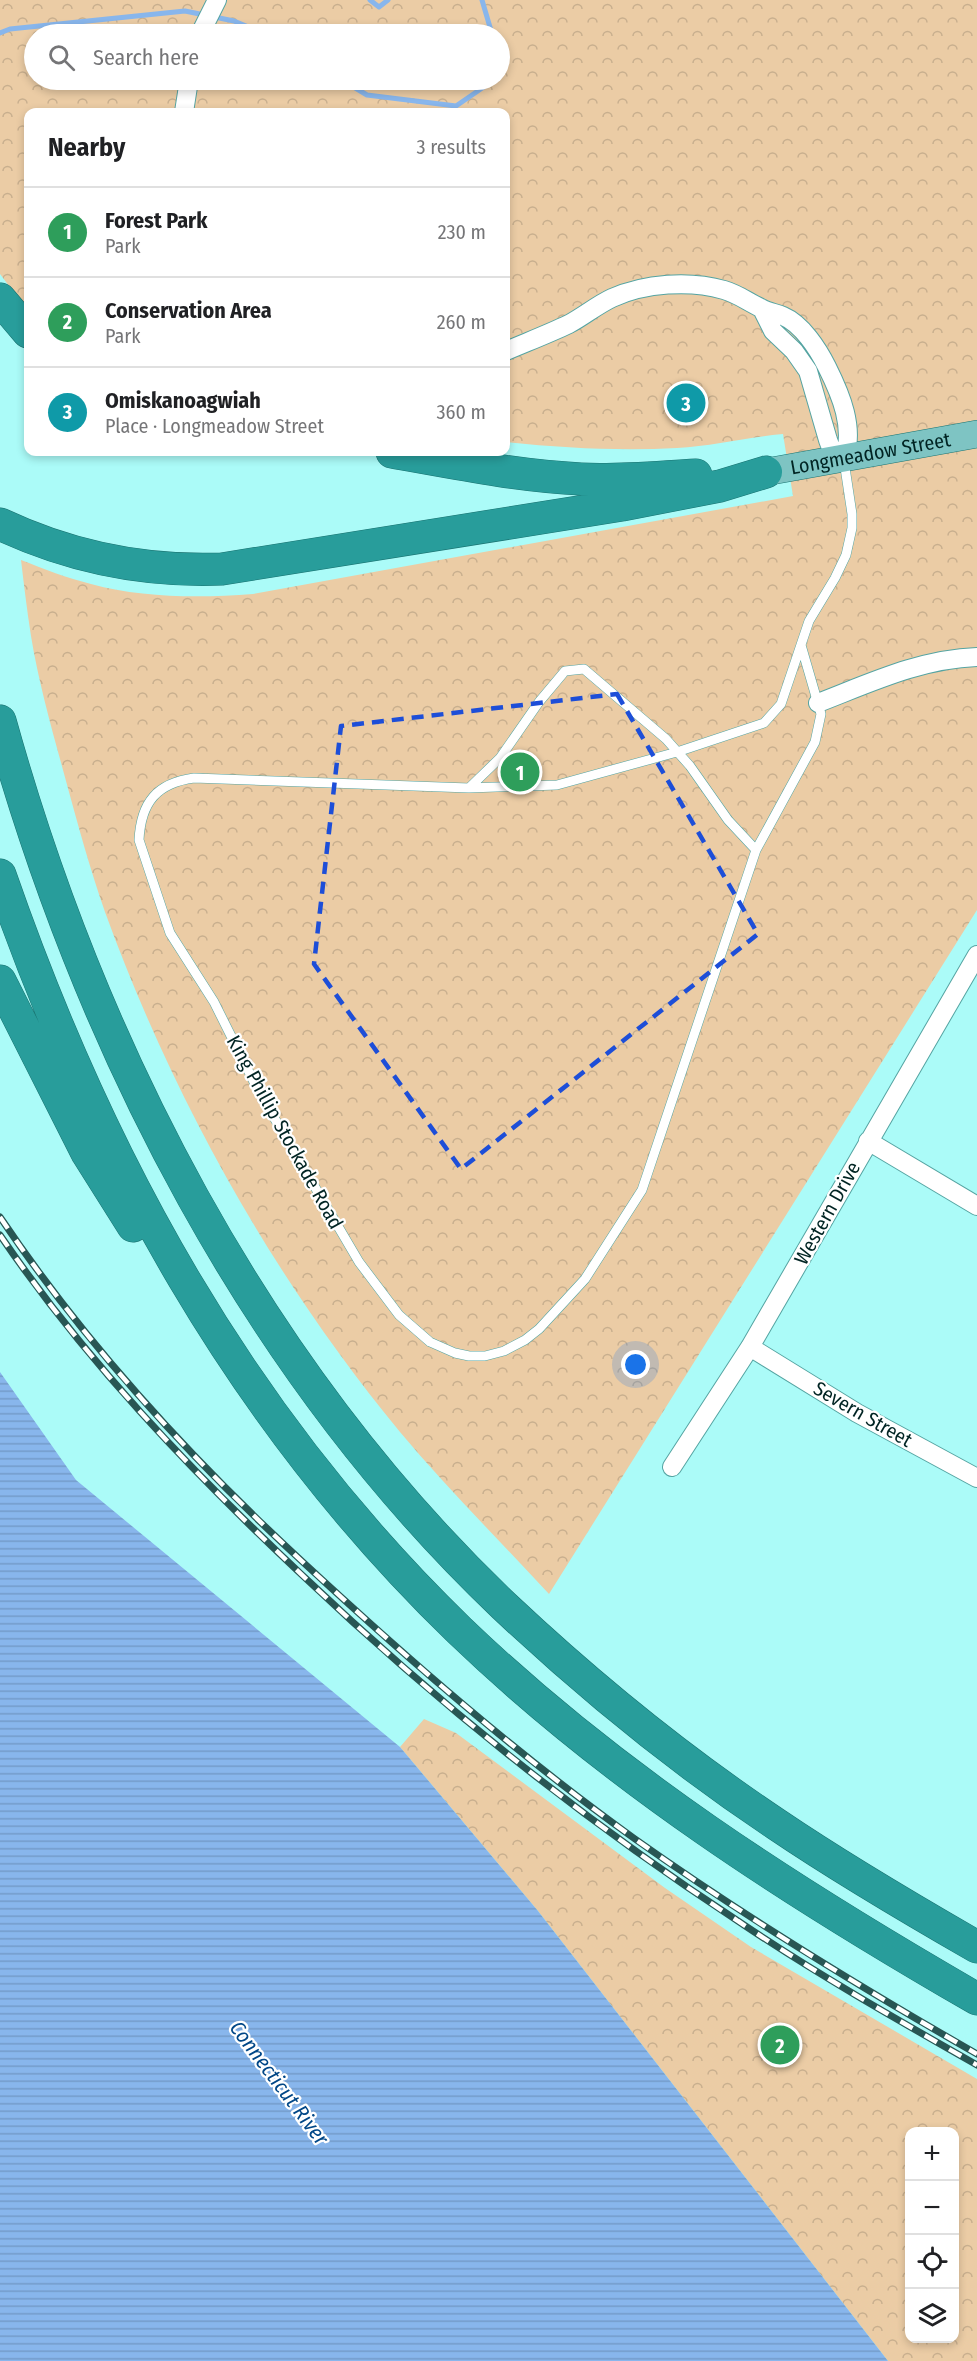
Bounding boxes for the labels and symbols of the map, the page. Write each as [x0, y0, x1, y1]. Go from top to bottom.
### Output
pin: 3 [666, 380, 706, 426]
street label: Longmeadow Street [788, 427, 953, 479]
pin: 1 [500, 750, 540, 794]
street label: King Phillip Stockade Road [222, 1031, 348, 1233]
street label: Western Drive [789, 1157, 865, 1269]
your location [621, 1350, 650, 1379]
street label: Severn Street [809, 1376, 917, 1452]
water label: Connecticut River [224, 2016, 335, 2151]
pin: 2 [760, 2022, 800, 2068]

